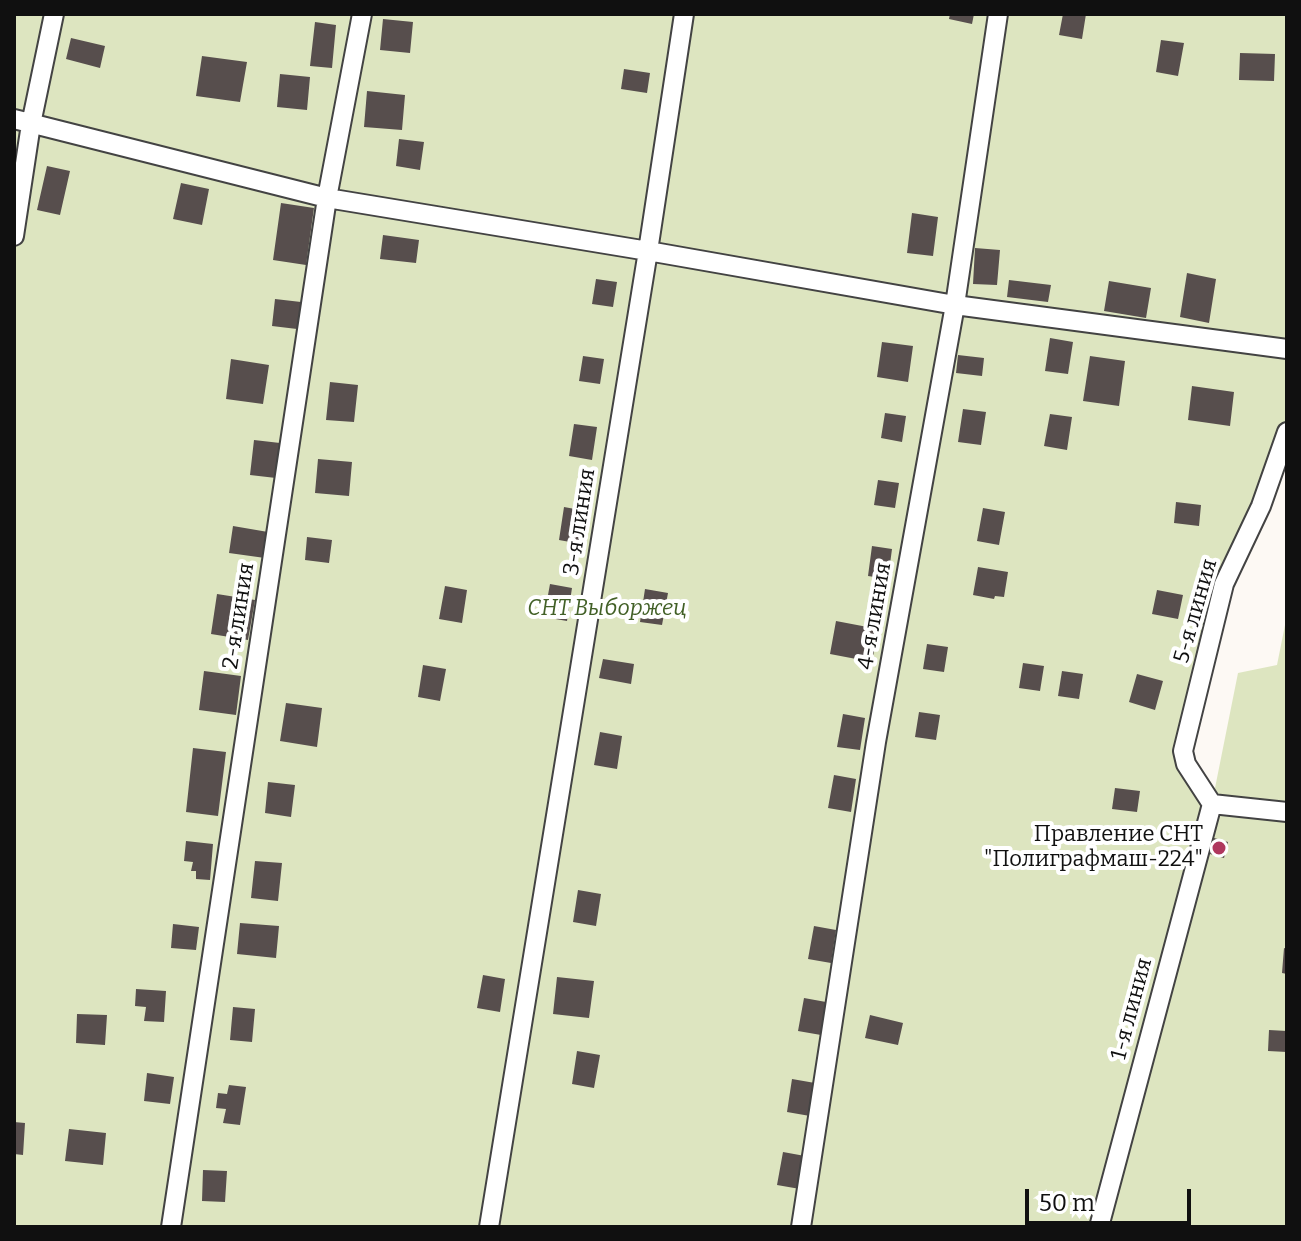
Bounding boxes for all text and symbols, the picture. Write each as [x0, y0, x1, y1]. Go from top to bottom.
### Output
street label: 3-я линия [559, 467, 601, 577]
street label: 5-я линия [1169, 556, 1223, 666]
street label: 4-я линия [853, 560, 897, 672]
street label: 2-я линия [218, 561, 260, 671]
park label: СНТ Выборжец [527, 596, 687, 622]
place label: Правление СНТ "Полиграфмаш-224" [984, 822, 1203, 874]
marker: Правление СНТ "Полиграфмаш-224" [1210, 839, 1228, 857]
street label: 1-я линия [1106, 955, 1158, 1063]
scale bar [1029, 1173, 1195, 1223]
text: 50 m [1039, 1189, 1095, 1217]

